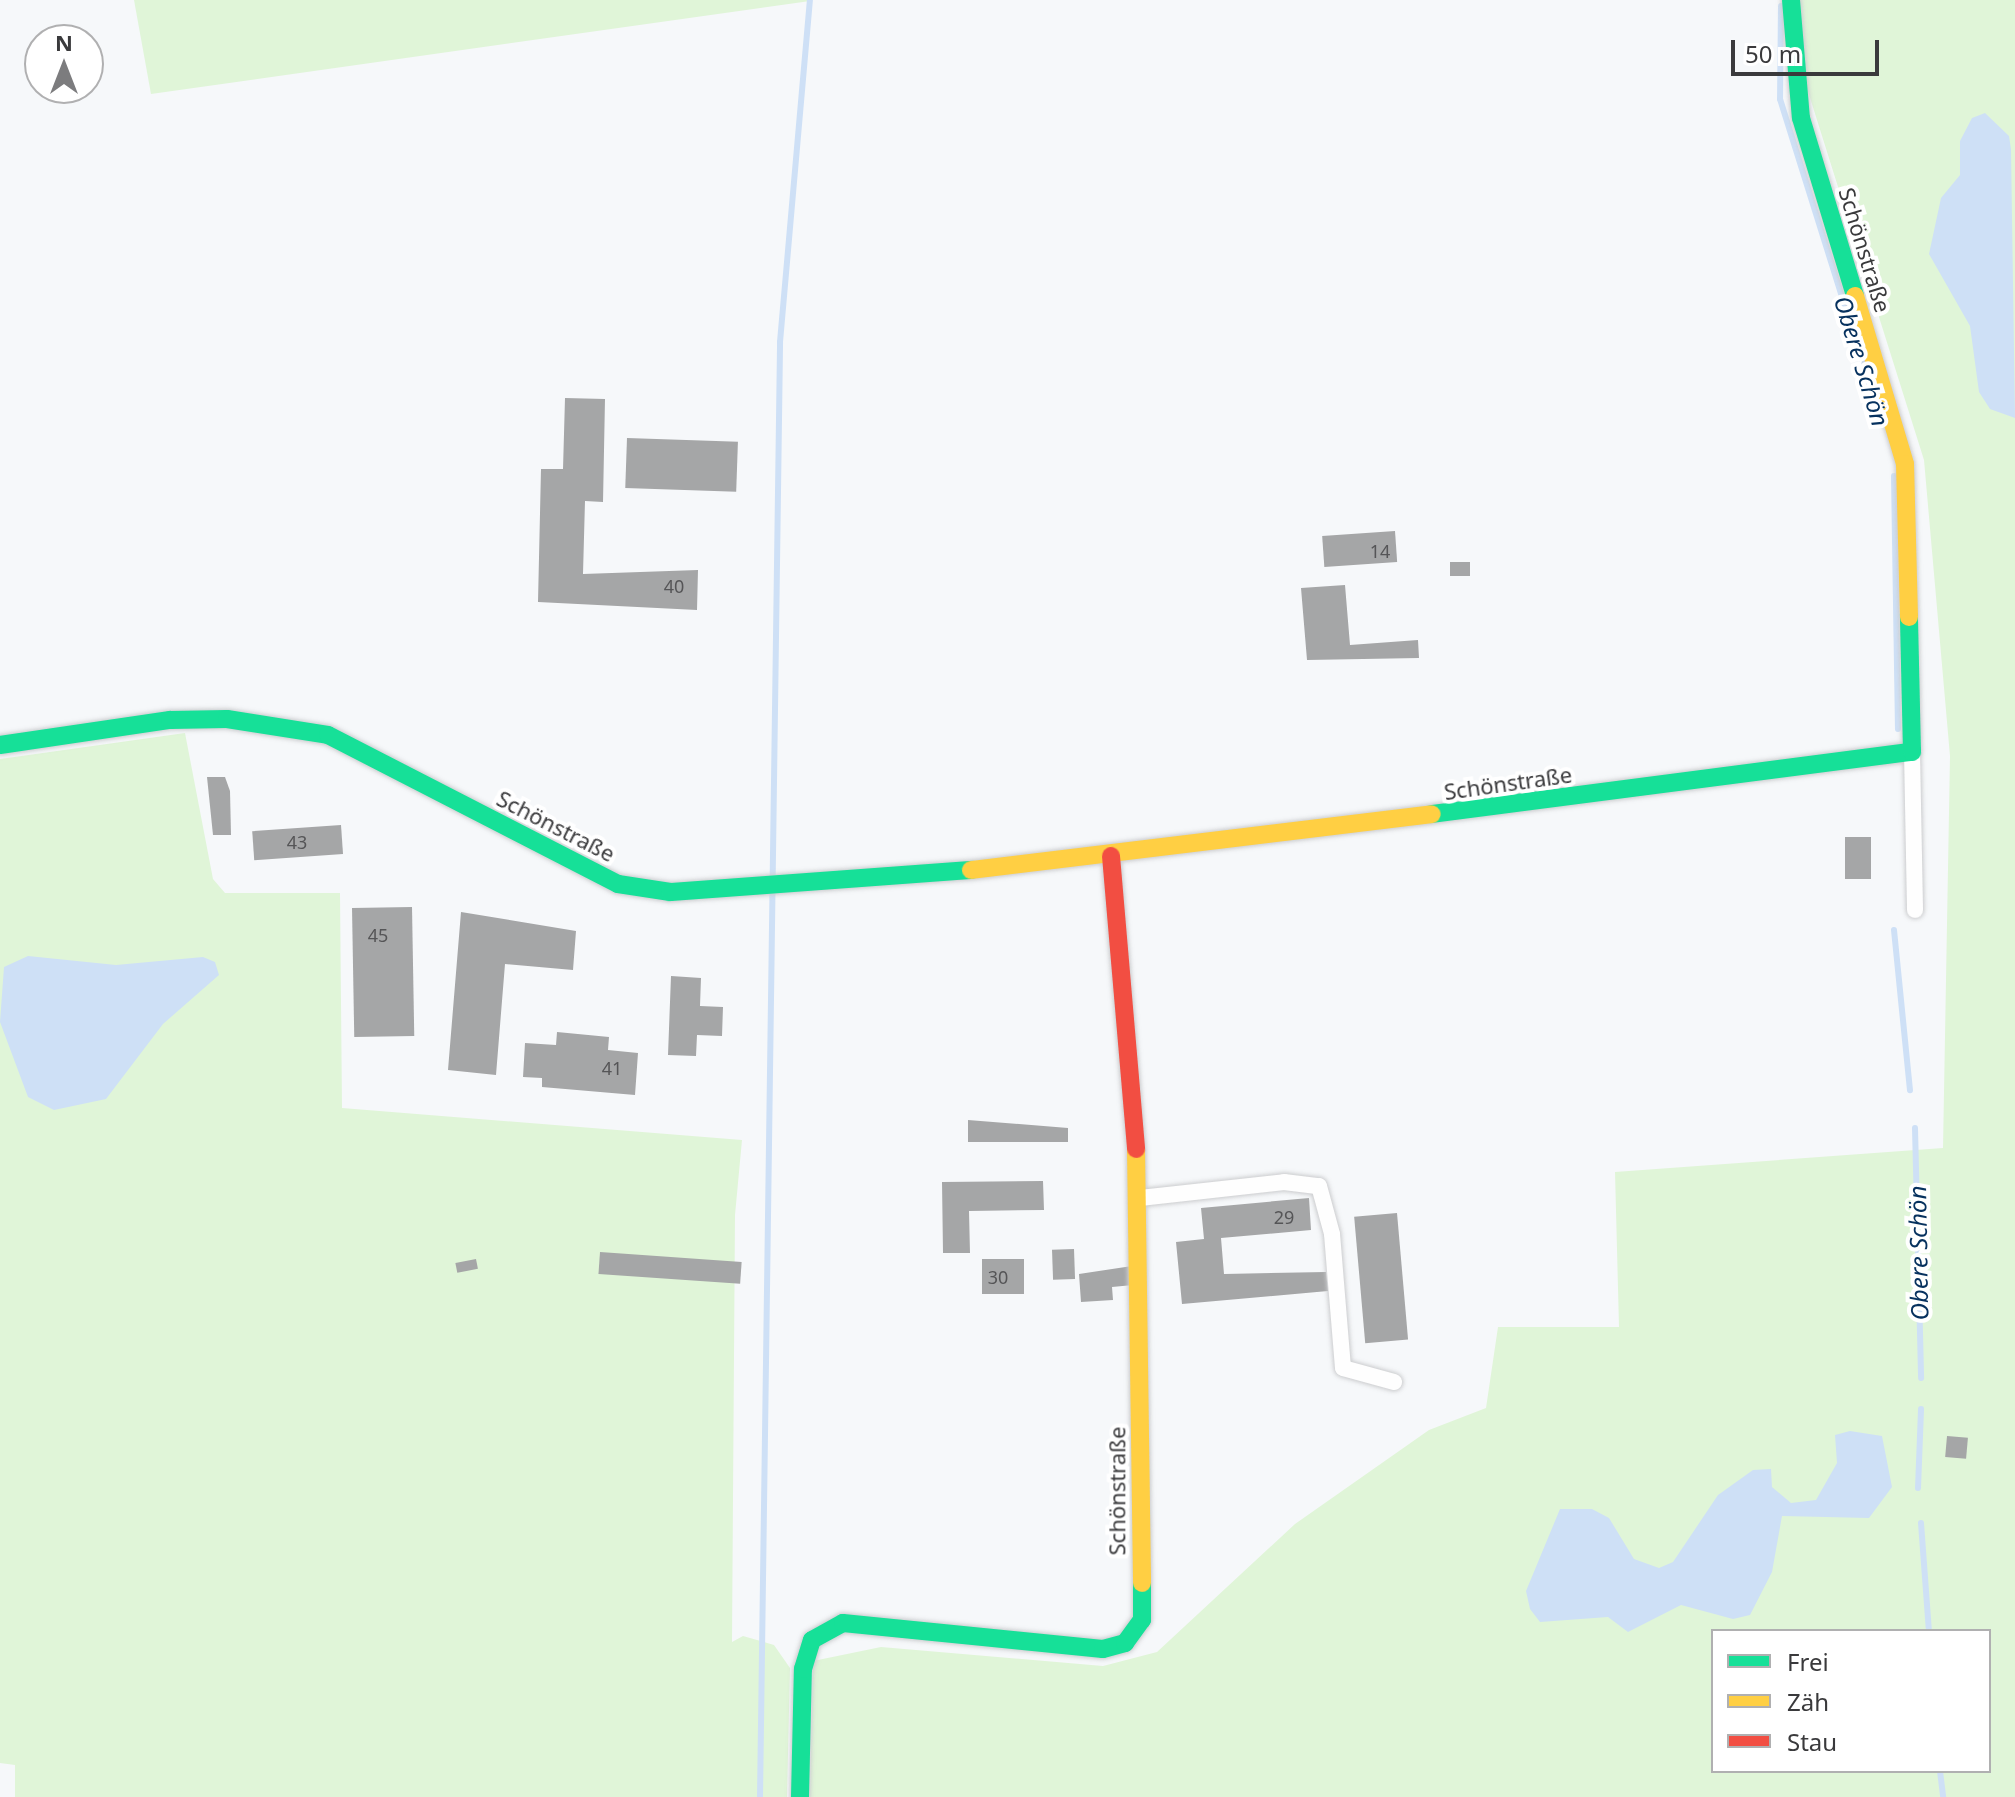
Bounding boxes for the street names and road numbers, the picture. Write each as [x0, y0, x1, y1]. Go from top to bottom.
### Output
street label: Schönstraße [1834, 185, 1896, 315]
street label: Schönstraße [1442, 761, 1574, 805]
street label: Schönstraße [493, 785, 619, 867]
street label: Schönstraße [1104, 1427, 1130, 1555]

